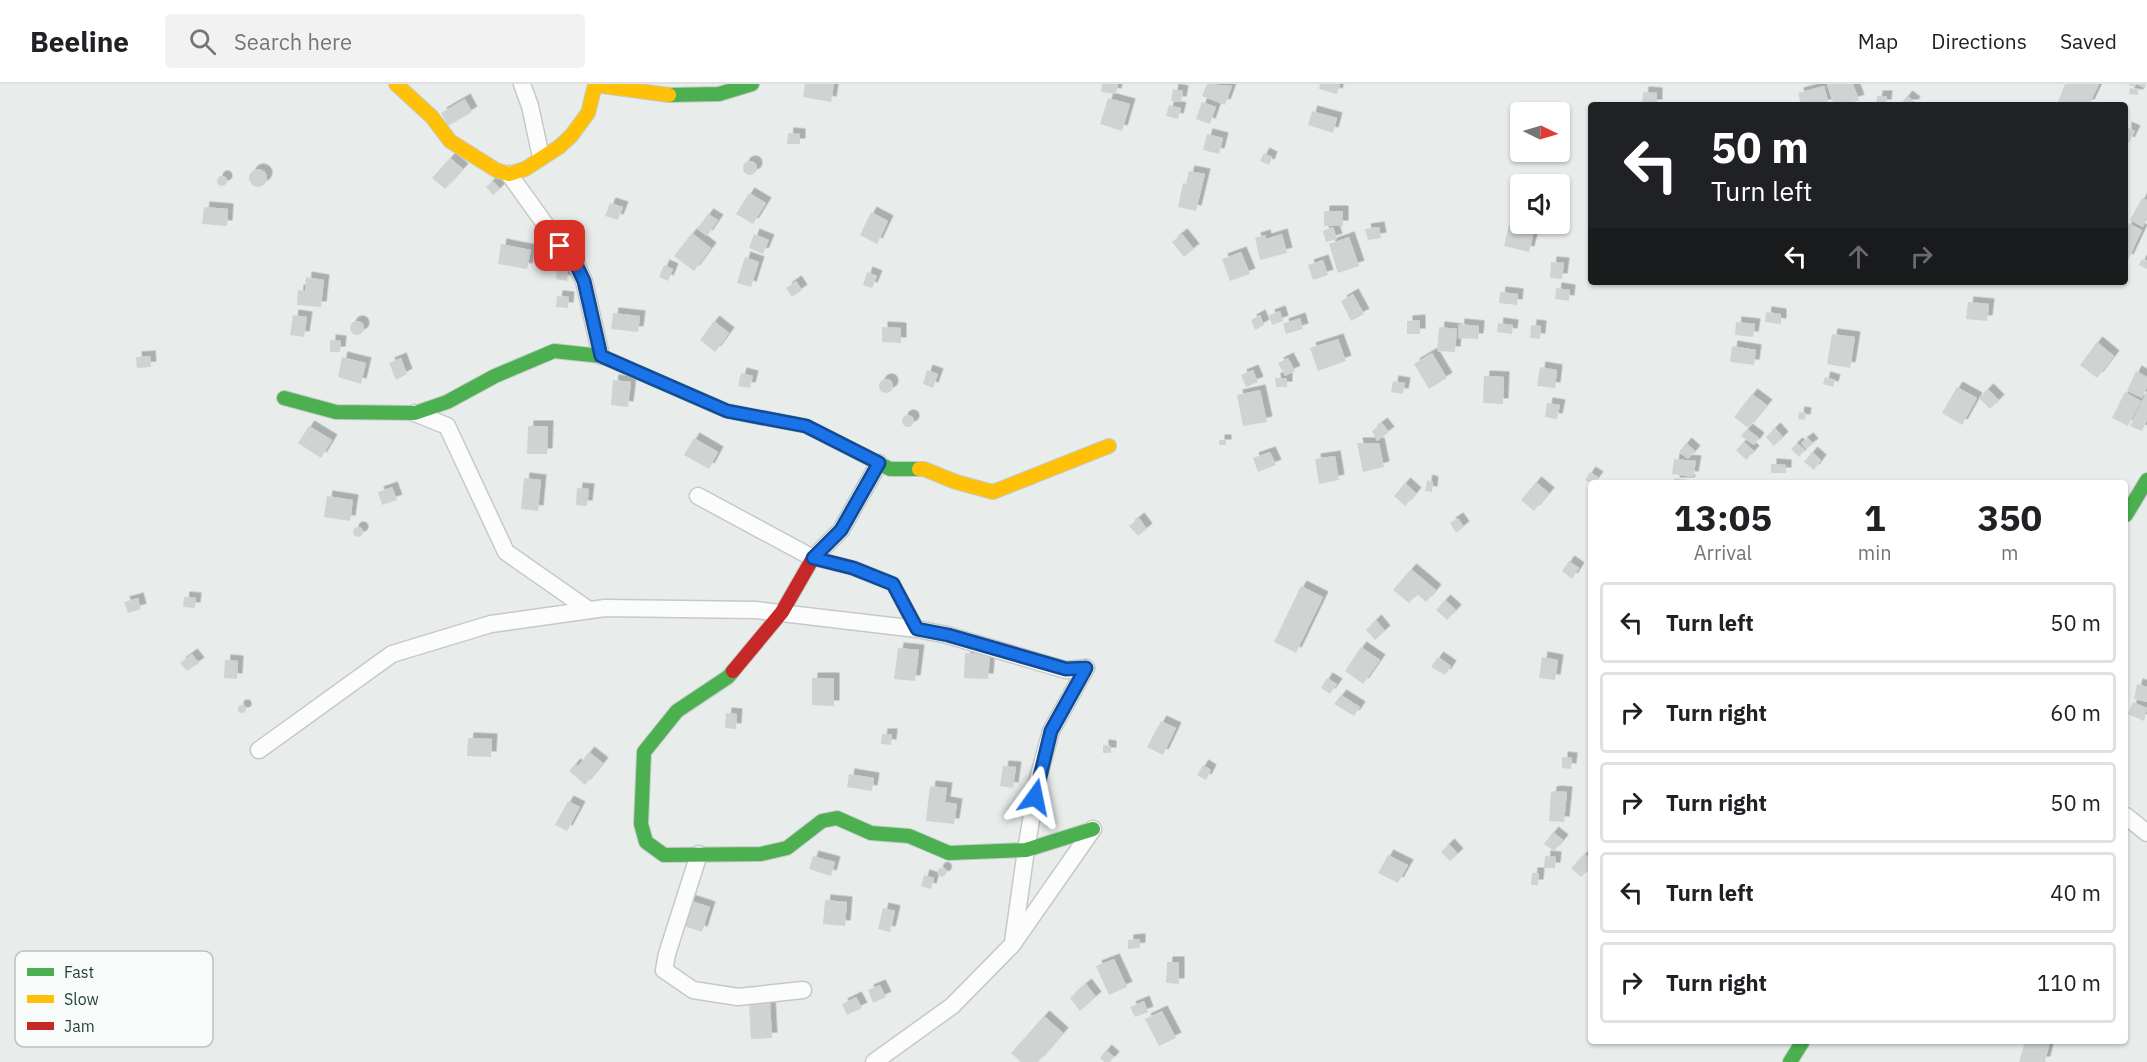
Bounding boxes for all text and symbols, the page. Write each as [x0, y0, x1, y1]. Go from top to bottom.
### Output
search box [165, 14, 585, 68]
text: Beeline [30, 23, 129, 60]
icon: search [186, 25, 219, 58]
text: Search here [234, 27, 352, 56]
text: Map [1858, 27, 1898, 55]
text: Directions [1931, 27, 2027, 55]
text: Saved [2060, 27, 2117, 55]
north arrow [1510, 102, 1570, 162]
map controls [1510, 102, 1570, 234]
text: 50 m [1711, 120, 1809, 175]
icon: left [1612, 126, 1690, 204]
text: Turn left [1711, 173, 1812, 208]
button: sound [1510, 174, 1570, 234]
pin [534, 220, 585, 271]
icon: arrive [543, 229, 576, 262]
icon: left [1779, 240, 1812, 273]
icon: ahead [1842, 240, 1875, 273]
icon: right [1905, 240, 1938, 273]
text: 13:05 [1674, 494, 1772, 541]
text: 1 [1864, 494, 1886, 541]
text: 350 [1977, 494, 2042, 541]
text: Arrival [1694, 539, 1752, 566]
text: min [1858, 539, 1892, 566]
text: m [2001, 539, 2019, 566]
icon: left [1615, 606, 1648, 639]
text: Turn left [1666, 608, 1754, 637]
text: 50 m [2050, 608, 2101, 637]
icon: right [1615, 696, 1648, 729]
text: Turn right [1666, 698, 1767, 727]
text: 60 m [2050, 698, 2101, 727]
position arrow [1003, 765, 1067, 829]
icon: right [1615, 786, 1648, 819]
text: Turn right [1666, 788, 1767, 817]
text: 50 m [2050, 788, 2101, 817]
icon: left [1615, 876, 1648, 909]
text: Turn left [1666, 878, 1754, 907]
text: 40 m [2050, 878, 2101, 907]
legend [15, 951, 213, 1047]
text: Fast [64, 962, 94, 982]
icon: right [1615, 966, 1648, 999]
text: Turn right [1666, 968, 1767, 997]
text: 110 m [2037, 968, 2101, 997]
text: Slow [64, 989, 99, 1009]
text: Jam [64, 1016, 95, 1036]

